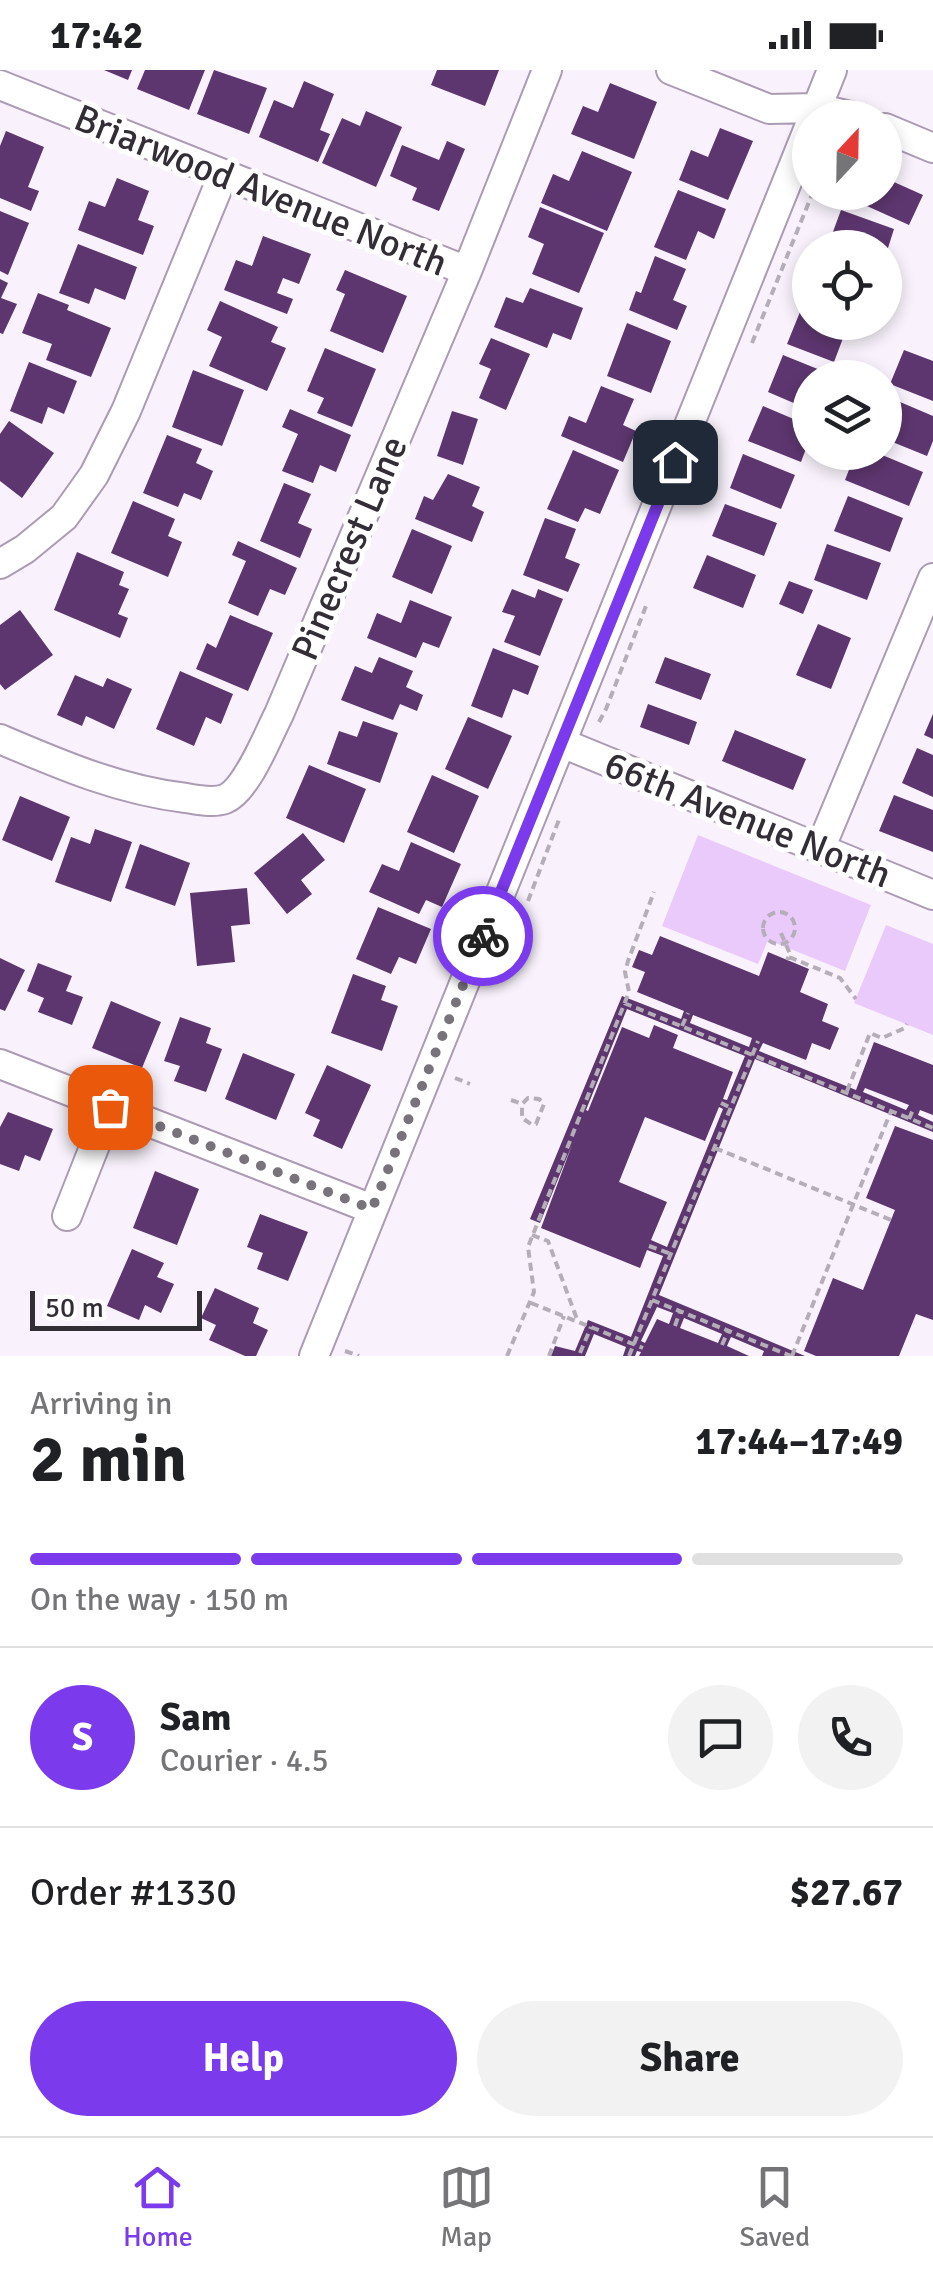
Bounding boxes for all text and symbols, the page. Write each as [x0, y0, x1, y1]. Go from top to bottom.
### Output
text: 17:42 [50, 12, 143, 59]
street label: Briarwood Avenue North [68, 94, 454, 287]
north arrow [792, 100, 902, 210]
map controls [792, 100, 902, 470]
button: locate [792, 230, 902, 340]
button: layers [792, 360, 902, 470]
pin [633, 420, 718, 505]
street label: Pinecrest Lane [281, 429, 418, 667]
icon: home [648, 435, 703, 490]
street label: 66th Avenue North [598, 741, 898, 898]
courier [433, 886, 533, 986]
icon: bike [456, 909, 511, 964]
pin [68, 1065, 153, 1150]
icon: bag [83, 1080, 138, 1135]
scale bar [30, 1286, 202, 1330]
text: 50 m [45, 1291, 104, 1325]
text: Arriving in [30, 1384, 172, 1423]
text: 17:44–17:49 [695, 1418, 903, 1465]
text: 2 min [30, 1420, 187, 1500]
text: On the way · 150 m [30, 1580, 289, 1619]
button: chat [668, 1685, 773, 1790]
button: phone [798, 1685, 903, 1790]
text: Sam [160, 1694, 231, 1741]
text: S [72, 1714, 93, 1761]
text: Courier · 4.5 [160, 1741, 329, 1780]
text: Order #1330 [30, 1869, 237, 1916]
text: $27.67 [790, 1869, 903, 1916]
button: Help [30, 2001, 457, 2116]
button: Share [477, 2001, 903, 2116]
tab: Home [123, 2160, 193, 2254]
tab: Map [439, 2160, 494, 2254]
tab: Saved [740, 2160, 810, 2254]

